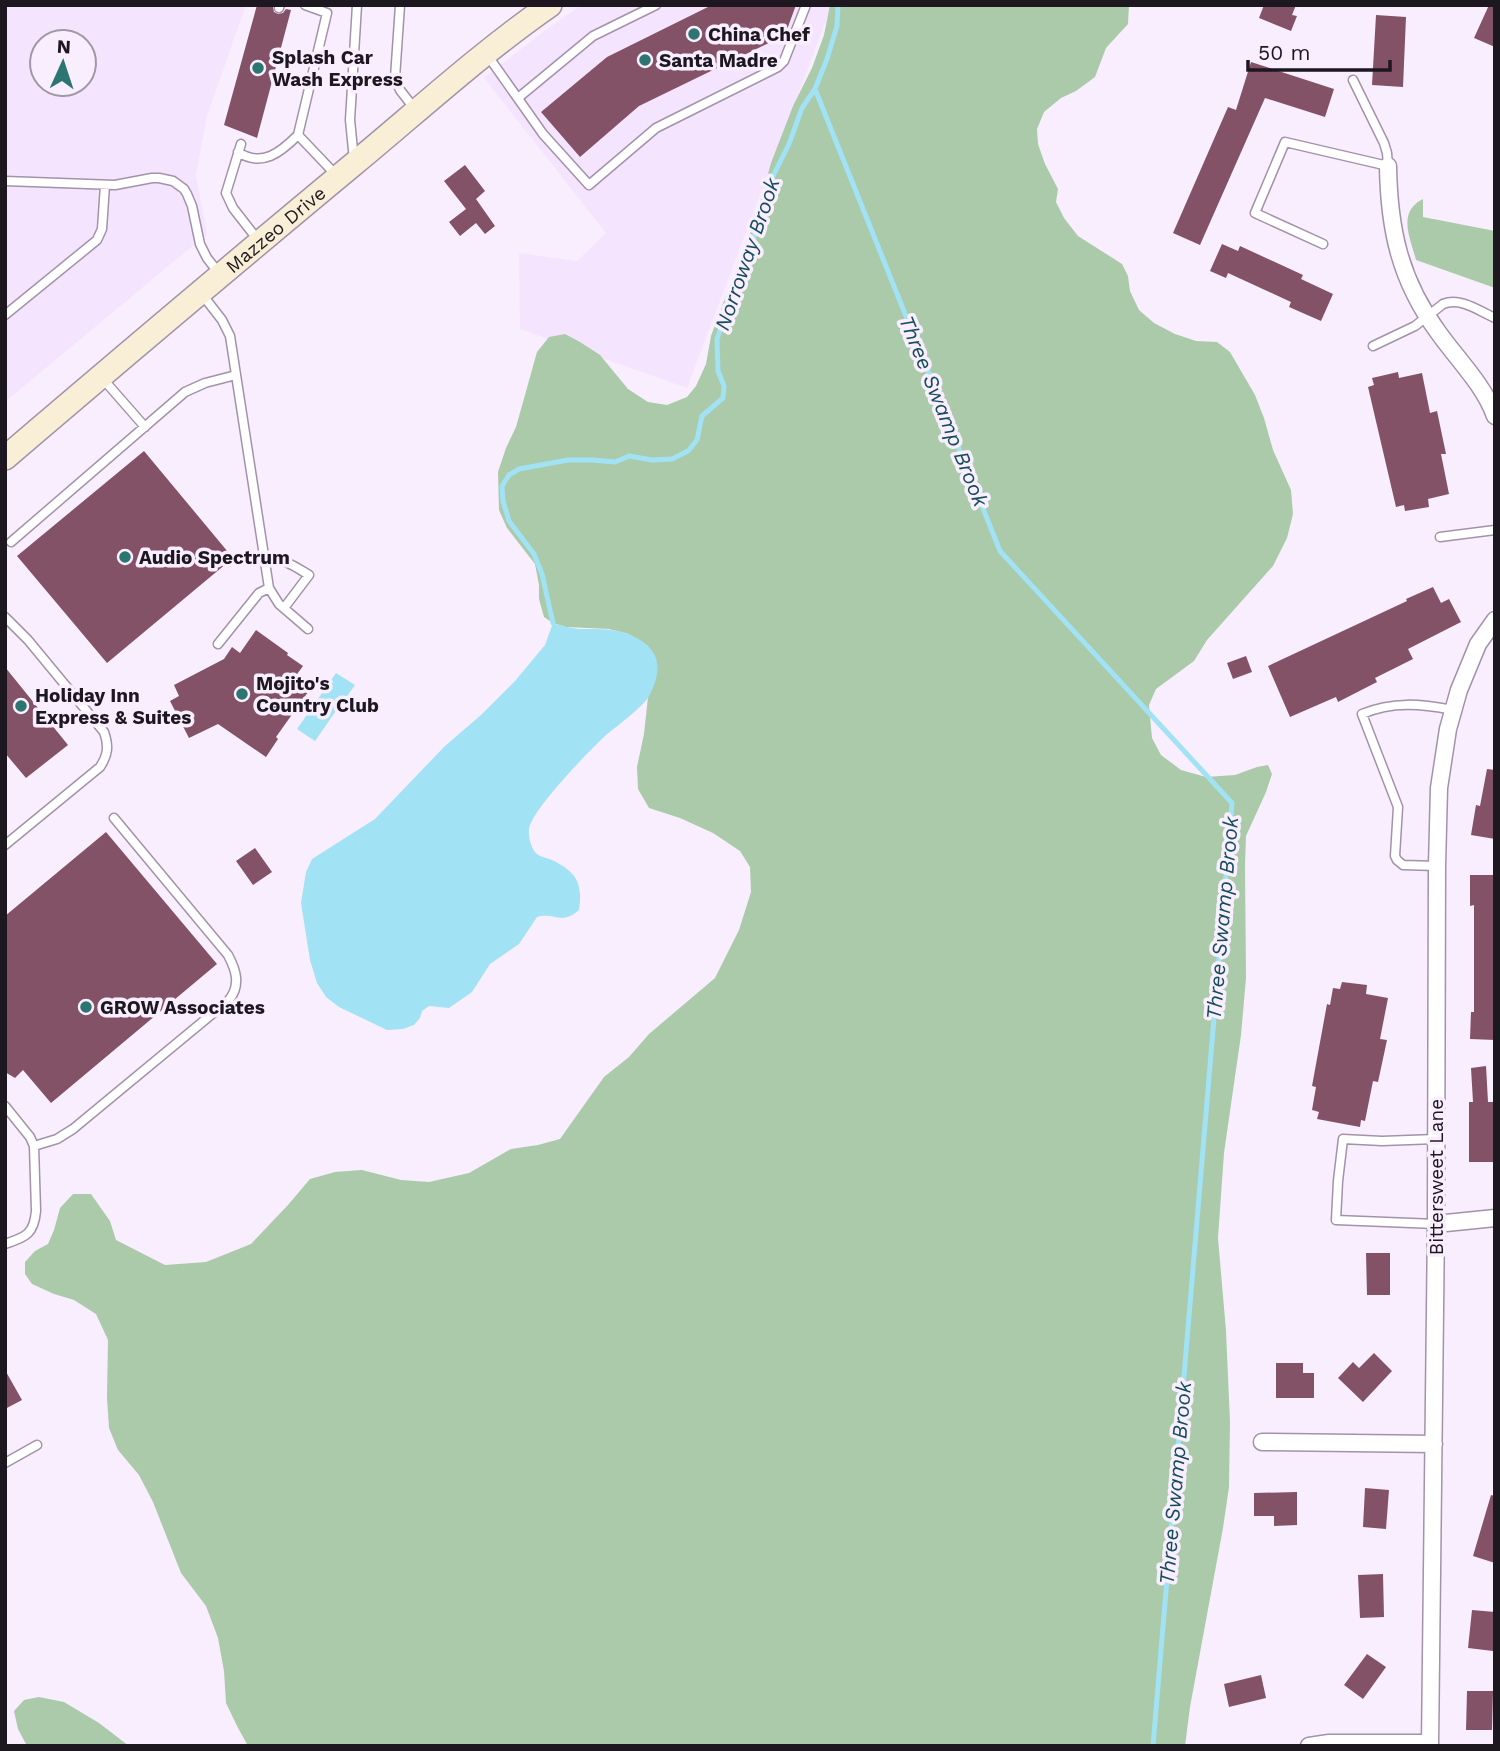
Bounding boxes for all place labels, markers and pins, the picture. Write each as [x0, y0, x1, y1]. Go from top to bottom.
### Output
place label: China Chef [708, 23, 810, 46]
marker: China Chef [686, 26, 702, 42]
place label: Splash Car Wash Express [272, 46, 403, 91]
place label: Santa Madre [659, 49, 778, 72]
marker: Santa Madre [637, 52, 653, 68]
marker: Splash Car Wash Express [250, 60, 266, 76]
place label: Audio Spectrum [139, 546, 290, 569]
marker: Audio Spectrum [117, 549, 133, 565]
place label: Mojito's Country Club [256, 672, 379, 717]
place label: Holiday Inn Express & Suites [35, 684, 191, 729]
marker: Mojito's Country Club [234, 686, 250, 702]
marker: Holiday Inn Express & Suites [13, 698, 29, 714]
place label: GROW Associates [100, 996, 265, 1019]
marker: GROW Associates [78, 999, 94, 1015]

